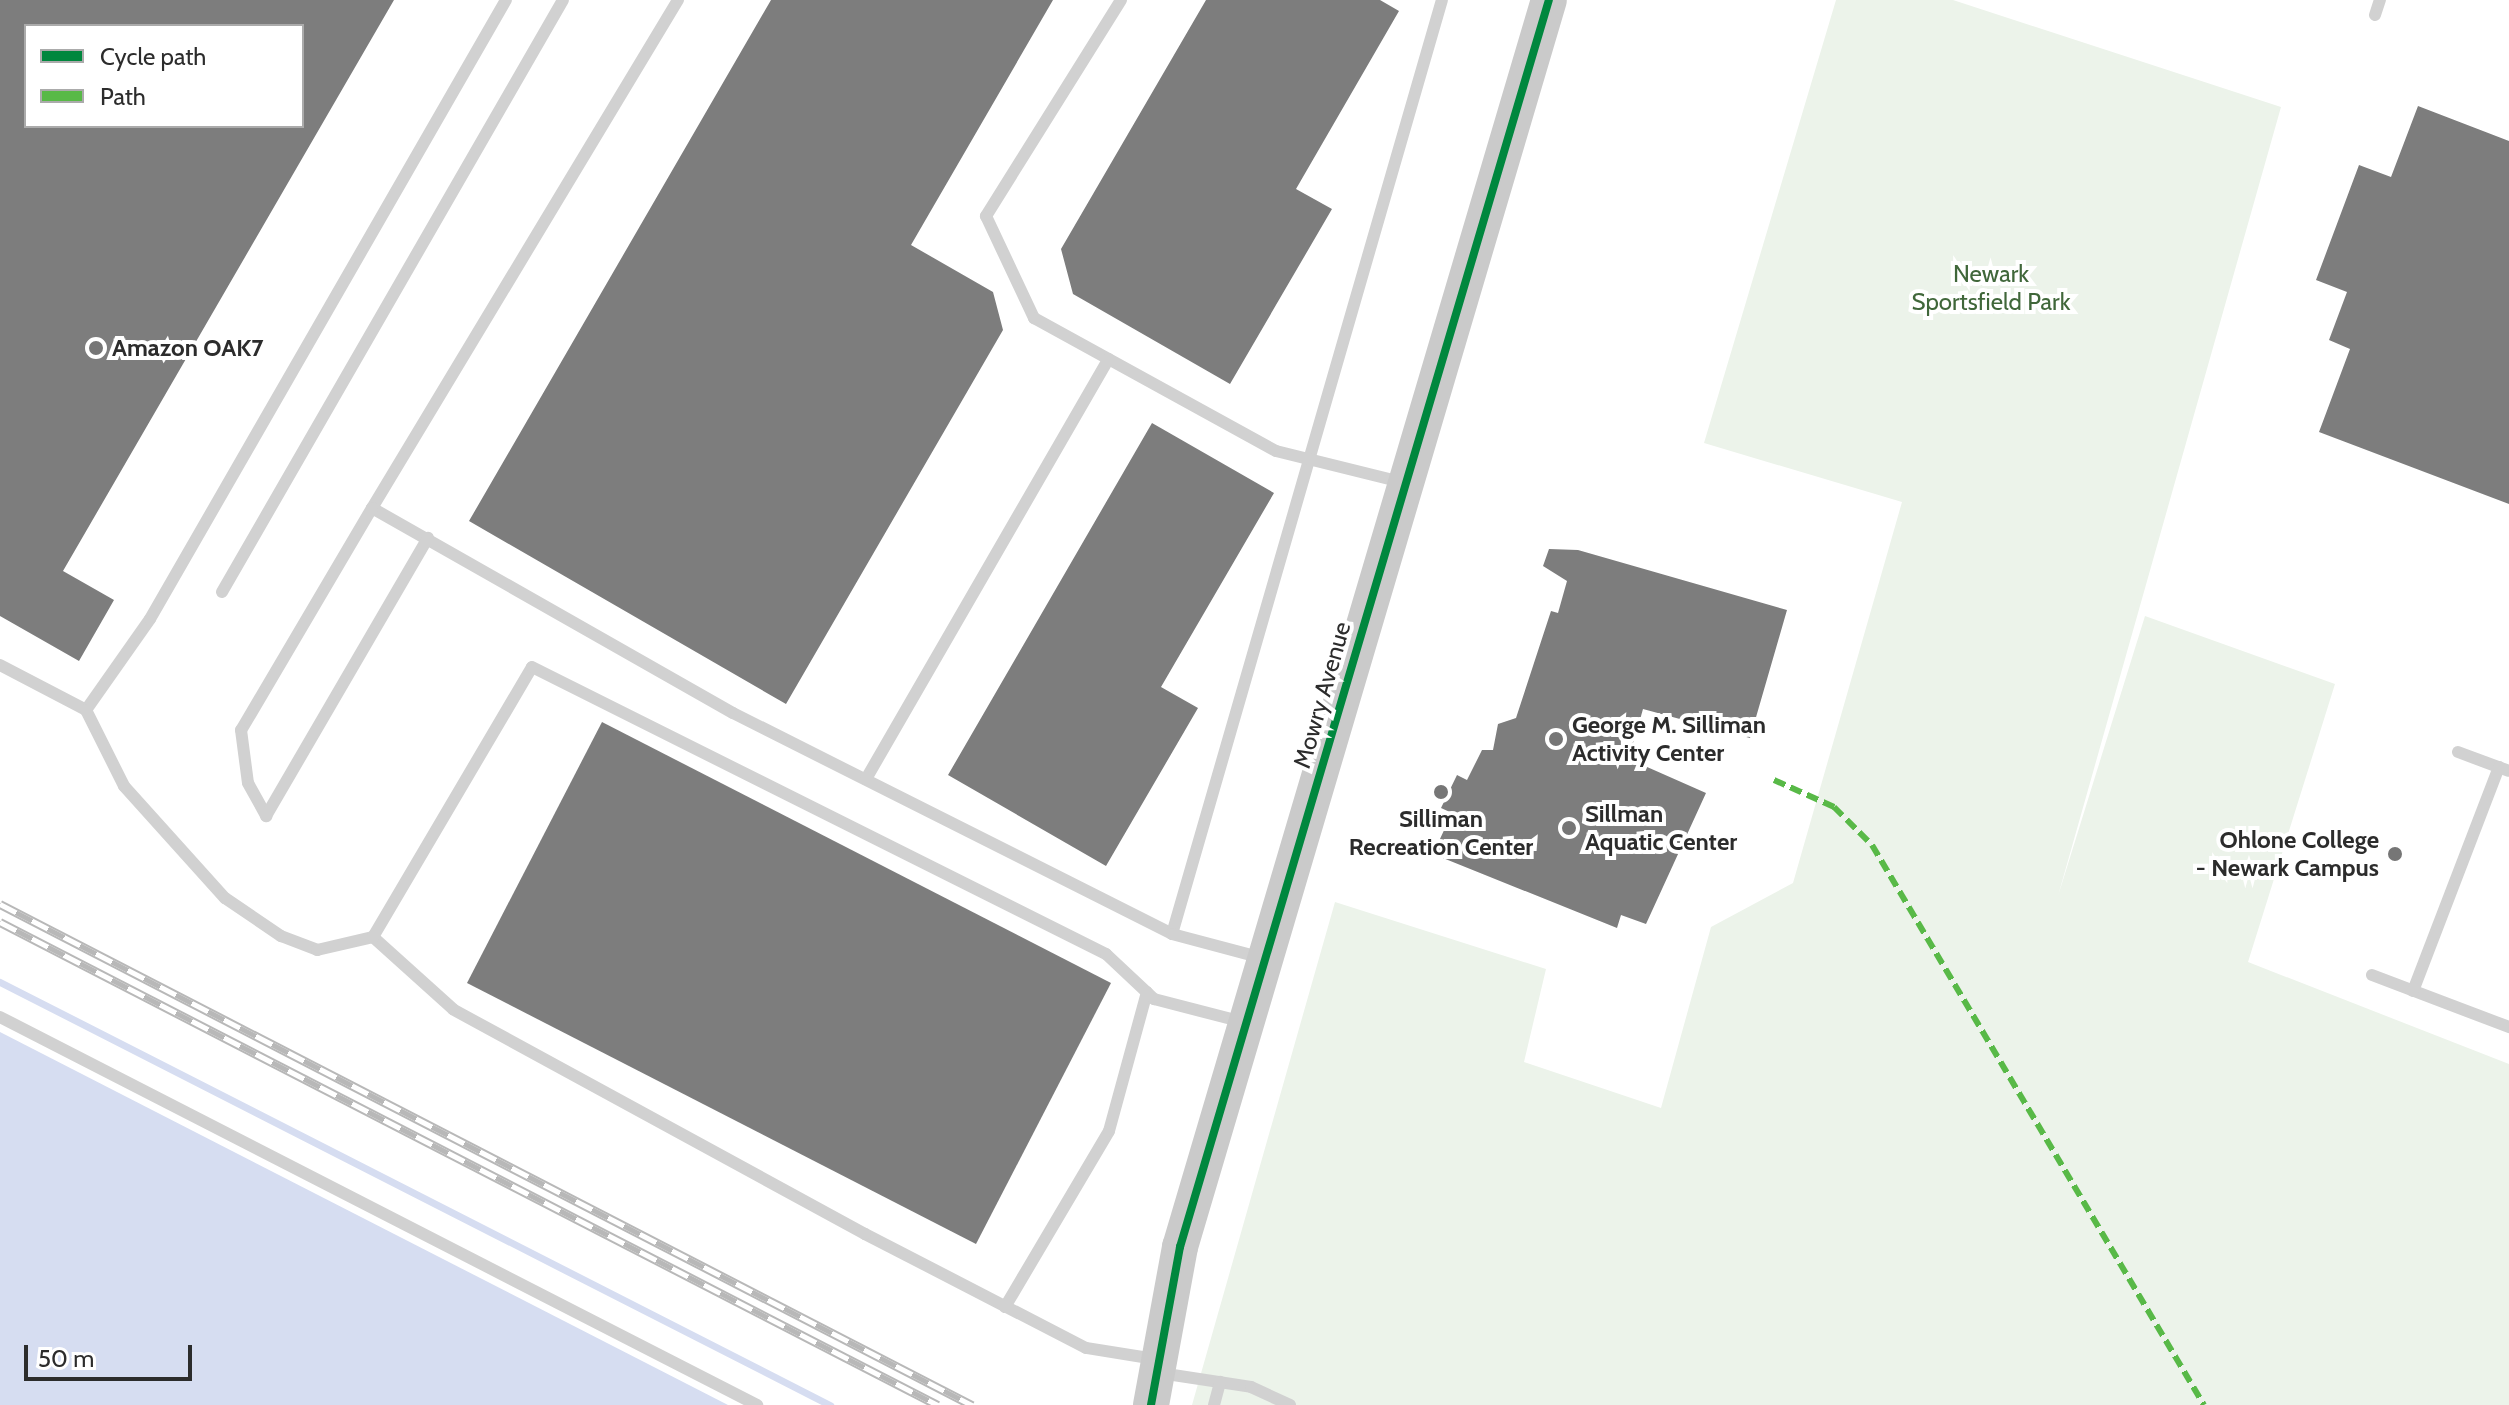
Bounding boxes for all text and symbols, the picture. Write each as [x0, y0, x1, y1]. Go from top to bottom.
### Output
legend [24, 24, 304, 128]
text: Cycle path [100, 42, 206, 71]
text: Path [100, 82, 146, 111]
park label: Newark Sportsfield Park [1912, 260, 2070, 316]
place label: Amazon OAK7 [112, 334, 264, 362]
marker: Amazon OAK7 [87, 339, 105, 357]
street label: Mowry Avenue [1287, 619, 1357, 771]
place label: George M. Silliman Activity Center [1572, 711, 1766, 767]
marker: George M. Silliman Activity Center [1547, 730, 1565, 748]
marker: Silliman Recreation Center [1432, 783, 1450, 801]
place label: Sillman Aquatic Center [1585, 800, 1737, 856]
place label: Silliman Recreation Center [1349, 805, 1533, 861]
marker: Sillman Aquatic Center [1560, 819, 1578, 837]
place label: Ohlone College - Newark Campus [2196, 826, 2379, 882]
marker: Ohlone College - Newark Campus [2386, 845, 2404, 863]
scale bar [28, 1329, 196, 1379]
text: 50 m [38, 1344, 94, 1373]

